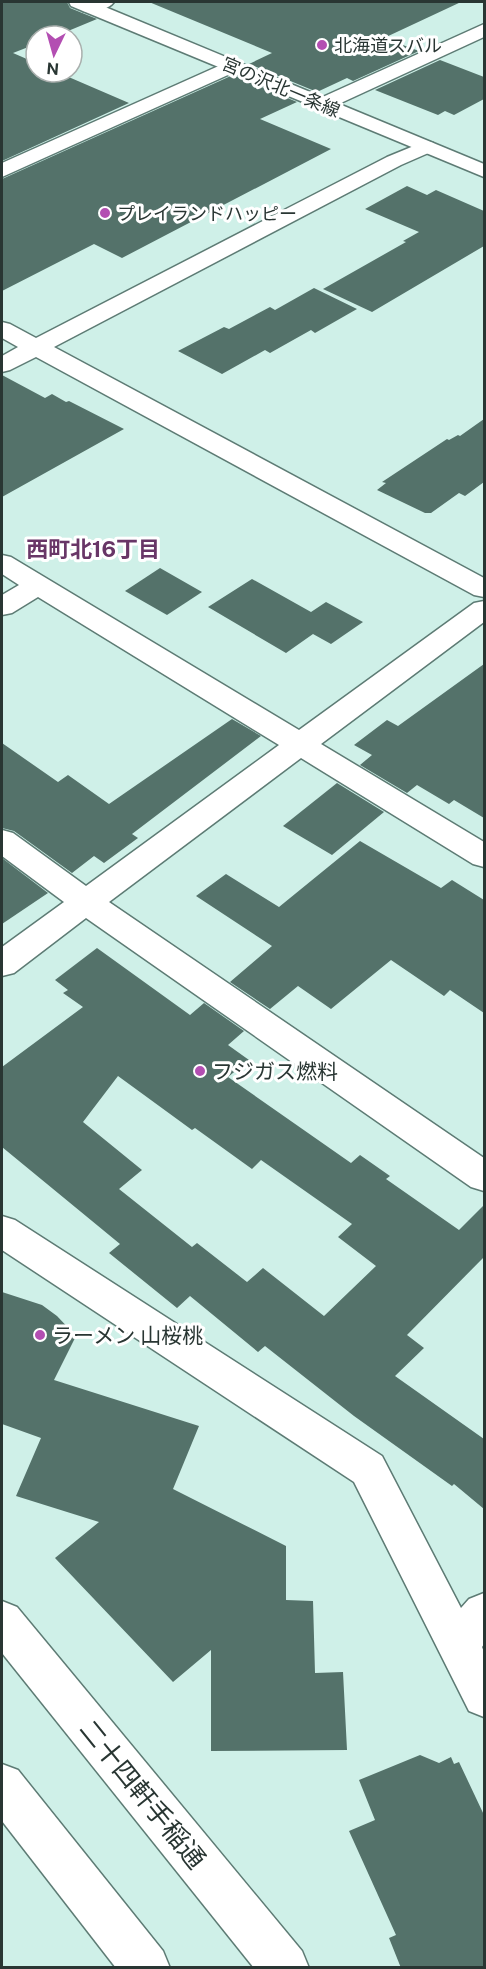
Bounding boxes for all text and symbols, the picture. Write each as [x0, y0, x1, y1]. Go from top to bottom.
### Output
north arrow [24, 24, 84, 84]
place label: 北海道スバル [334, 35, 442, 56]
marker: 北海道スバル [315, 38, 329, 52]
street label: 宮の沢北一条線 [219, 53, 343, 121]
text: N [46, 58, 60, 78]
place label: プレイランドハッピー [117, 203, 297, 224]
marker: プレイランドハッピー [98, 206, 112, 220]
district label: 西町北16丁目 [26, 536, 160, 562]
place label: フジガス燃料 [212, 1059, 338, 1084]
marker: フジガス燃料 [193, 1064, 207, 1078]
place label: ラーメン 山桜桃 [52, 1323, 203, 1348]
marker: ラーメン 山桜桃 [33, 1328, 47, 1342]
street label: 二十四軒手稲通 [74, 1714, 212, 1874]

